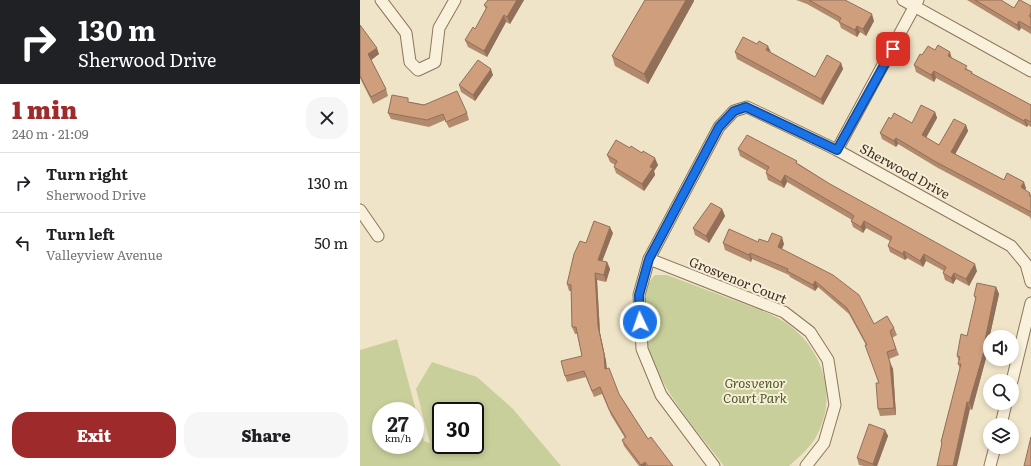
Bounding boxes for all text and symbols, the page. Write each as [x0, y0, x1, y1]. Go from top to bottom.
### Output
text: 130 m [78, 8, 156, 50]
icon: right [12, 16, 64, 68]
pin [876, 32, 910, 66]
icon: arrive [882, 38, 904, 60]
text: Sherwood Drive [78, 46, 216, 73]
text: 1 min [12, 91, 77, 126]
button: close [306, 97, 348, 139]
text: 240 m · 21:09 [12, 124, 89, 143]
street label: Sherwood Drive [857, 138, 954, 203]
text: Turn right [46, 162, 128, 185]
text: 130 m [308, 171, 348, 194]
icon: right [12, 172, 34, 194]
text: Sherwood Drive [46, 185, 146, 204]
text: Turn left [46, 222, 115, 245]
text: 50 m [314, 231, 348, 254]
icon: left [12, 232, 34, 254]
text: Valleyview Avenue [46, 245, 162, 264]
street label: Grosvenor Court [686, 251, 791, 308]
position arrow [619, 301, 661, 343]
map controls [983, 330, 1019, 454]
button: sound [983, 330, 1019, 366]
park label: Grosvenor Court Park [723, 373, 788, 407]
button: search [983, 374, 1019, 410]
speed limit sign: 30 [432, 402, 484, 454]
text: 27 [387, 408, 409, 438]
button: Exit [12, 412, 176, 458]
button: Share [184, 412, 348, 458]
button: layers [983, 418, 1019, 454]
text: km/h [385, 430, 411, 445]

